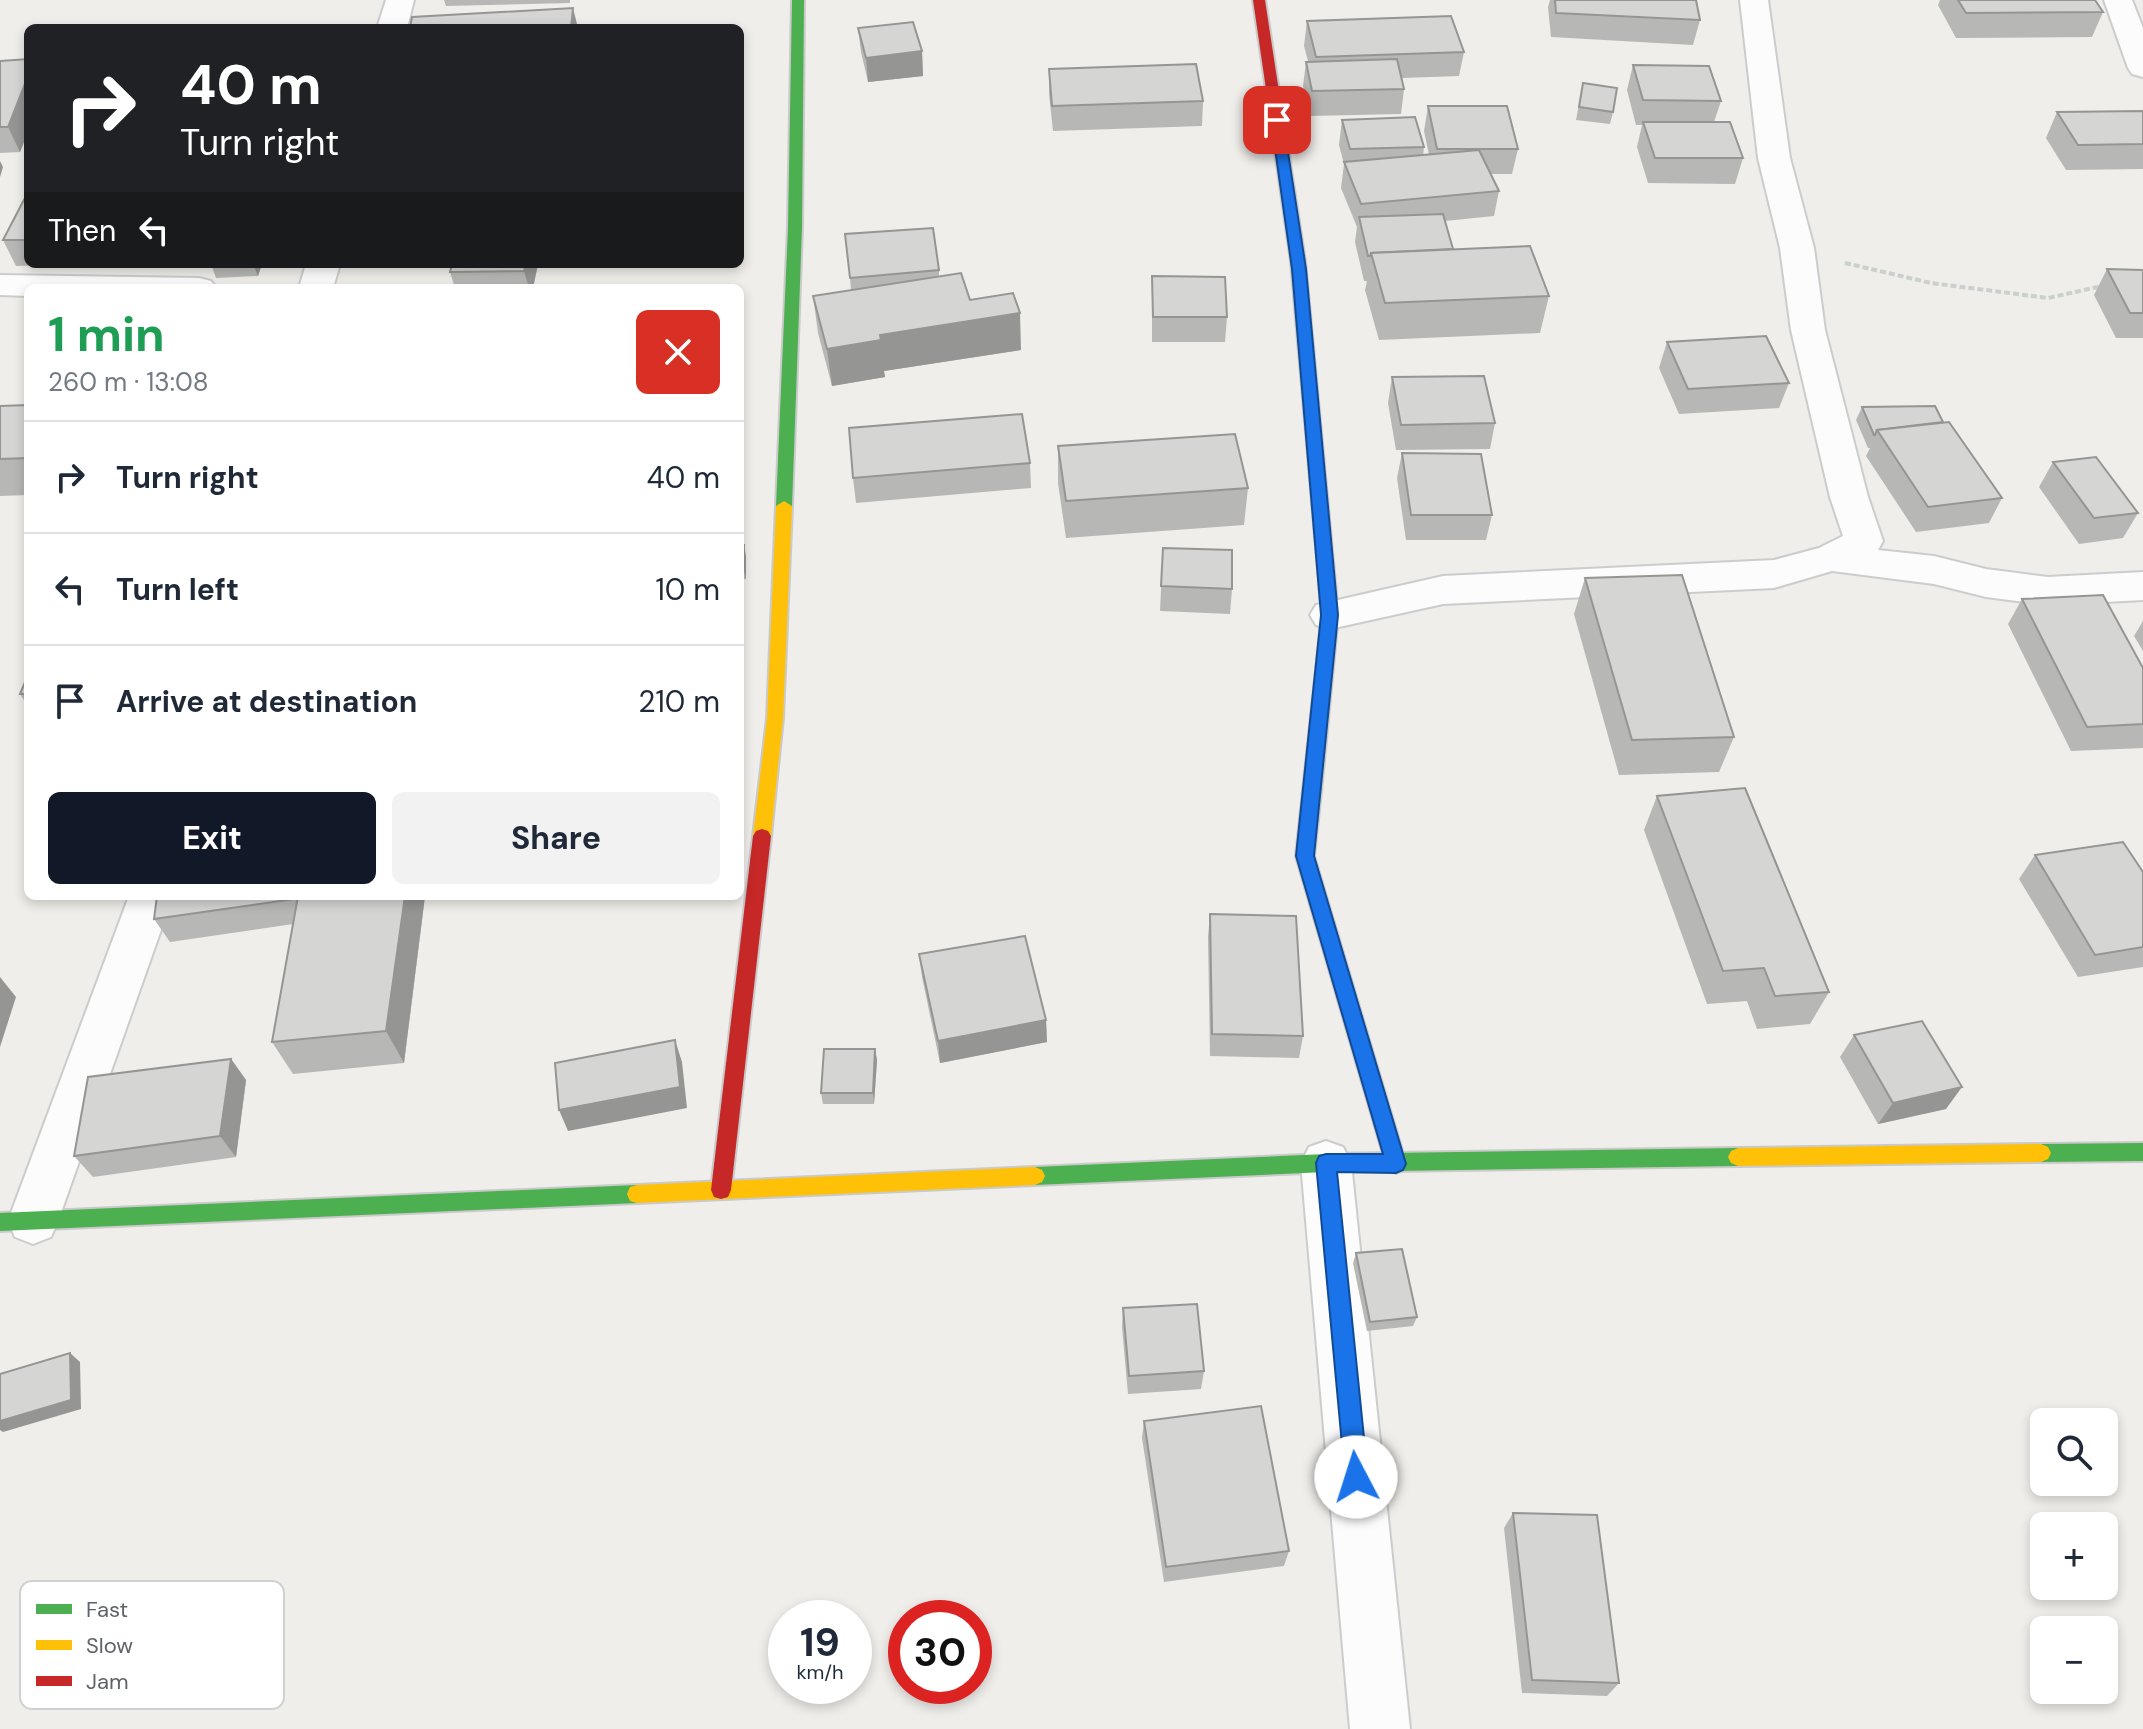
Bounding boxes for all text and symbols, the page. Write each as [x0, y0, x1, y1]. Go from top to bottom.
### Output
text: 40 m [180, 48, 322, 121]
icon: right [48, 56, 152, 160]
pin [1243, 86, 1311, 154]
icon: arrive [1255, 98, 1299, 142]
text: Turn right [180, 119, 339, 166]
icon: left [132, 208, 176, 252]
text: Then [48, 211, 116, 250]
text: 1 min [48, 303, 165, 366]
button: close [636, 310, 720, 394]
text: 260 m · 13:08 [48, 365, 208, 399]
icon: right [48, 455, 92, 499]
text: Turn right [116, 458, 259, 497]
text: 40 m [647, 458, 720, 497]
icon: left [48, 567, 92, 611]
text: Turn left [116, 570, 239, 609]
text: 10 m [655, 570, 720, 609]
icon: arrive [48, 679, 92, 723]
text: Arrive at destination [116, 682, 417, 721]
text: 210 m [638, 682, 720, 721]
button: Exit [48, 792, 376, 884]
button: Share [392, 792, 720, 884]
map controls [2030, 1408, 2118, 1704]
button: search [2030, 1408, 2118, 1496]
position arrow [1314, 1435, 1398, 1519]
button: + [2030, 1512, 2118, 1600]
legend [20, 1581, 284, 1709]
text: Fast [86, 1595, 128, 1624]
speed limit sign: 30 [888, 1600, 992, 1704]
text: 19 [800, 1616, 840, 1668]
button: − [2030, 1616, 2118, 1704]
text: Slow [86, 1631, 133, 1660]
text: km/h [796, 1659, 844, 1685]
text: Jam [86, 1667, 129, 1696]

